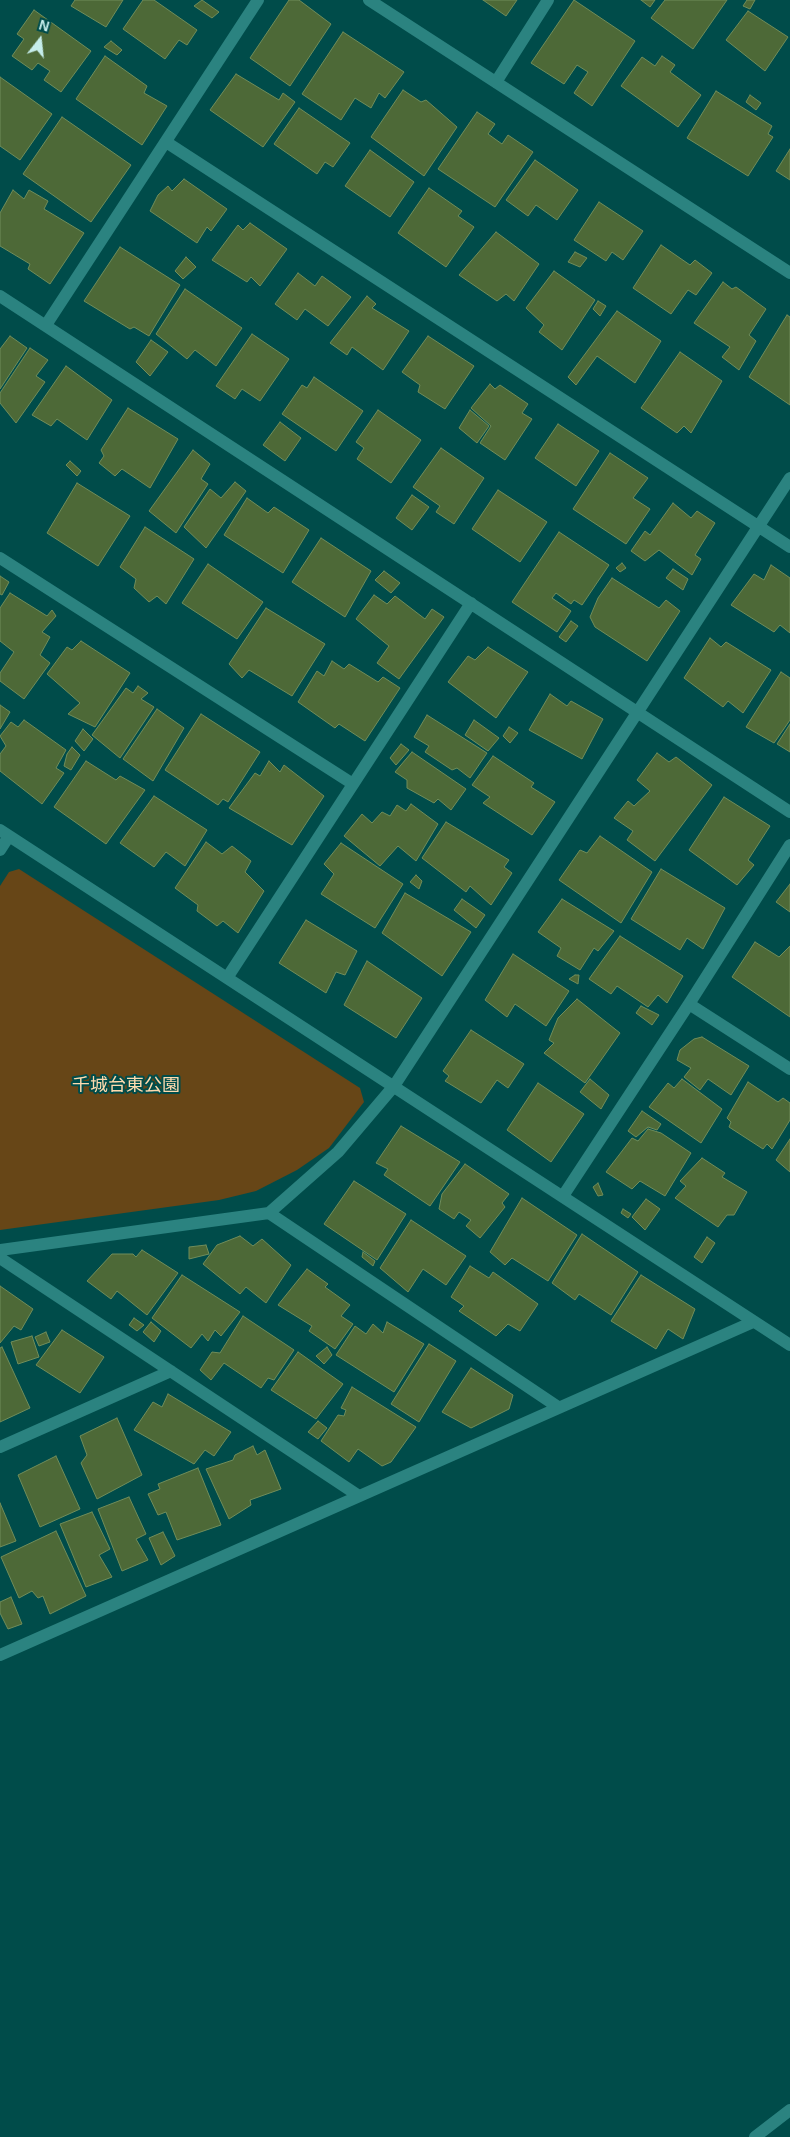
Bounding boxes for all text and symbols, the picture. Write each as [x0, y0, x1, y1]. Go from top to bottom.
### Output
north arrow [15, 15, 65, 65]
text: N [37, 16, 51, 35]
park label: 千城台東公園 [72, 1075, 180, 1097]

